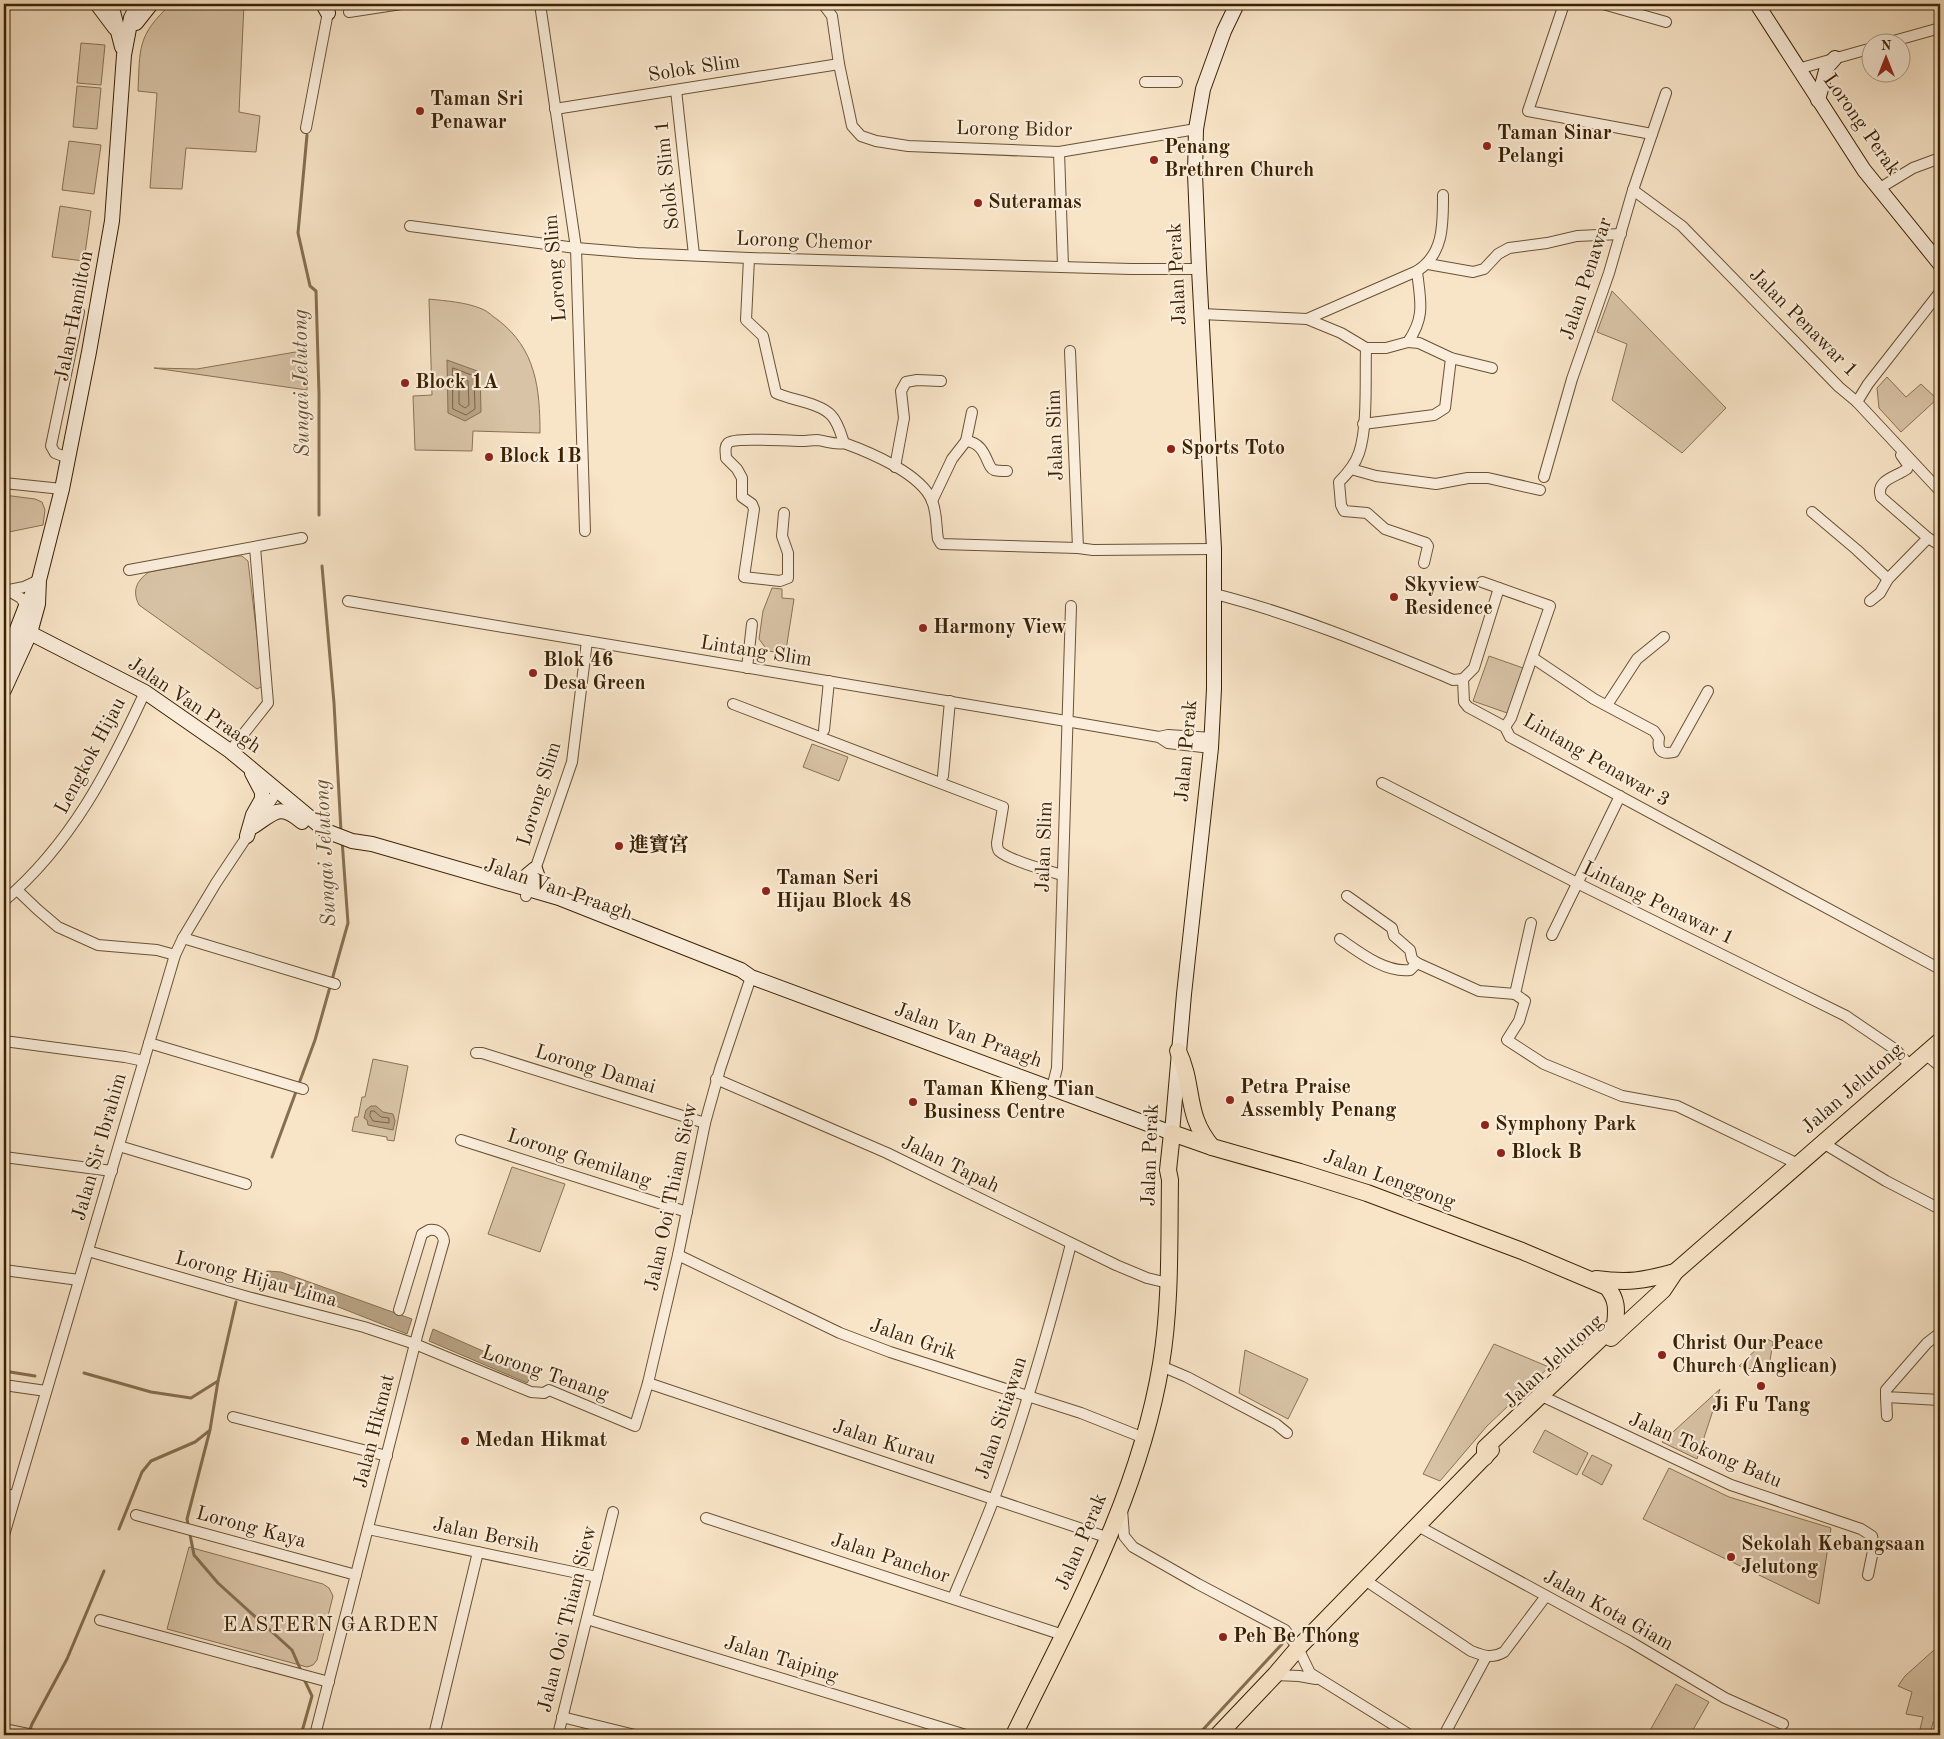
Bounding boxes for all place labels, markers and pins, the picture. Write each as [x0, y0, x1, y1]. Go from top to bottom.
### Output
place label: Taman Sri Penawar [430, 90, 523, 133]
marker: Taman Sri Penawar [414, 105, 426, 117]
place label: Taman Sinar Pelangi [1497, 124, 1612, 167]
place label: Penang Brethren Church [1164, 138, 1314, 181]
marker: Taman Sinar Pelangi [1481, 140, 1493, 152]
marker: Penang Brethren Church [1148, 154, 1160, 166]
place label: Suteramas [988, 193, 1082, 213]
marker: Suteramas [972, 197, 984, 209]
place label: Block 1A [415, 373, 498, 393]
marker: Block 1A [399, 377, 411, 389]
place label: Sports Toto [1181, 439, 1285, 459]
marker: Sports Toto [1165, 443, 1177, 455]
place label: Block 1B [499, 447, 581, 467]
marker: Block 1B [483, 451, 495, 463]
place label: Skyview Residence [1404, 576, 1493, 619]
marker: Skyview Residence [1388, 591, 1400, 603]
place label: Harmony View [933, 618, 1067, 638]
marker: Harmony View [917, 622, 929, 634]
place label: Blok 46 Desa Green [543, 651, 646, 694]
marker: Blok 46 Desa Green [527, 667, 539, 679]
place label: 進寶宮 [629, 833, 689, 856]
marker: 進寶宮 [613, 840, 625, 852]
place label: Taman Seri Hijau Block 48 [776, 869, 911, 912]
marker: Taman Seri Hijau Block 48 [760, 885, 772, 897]
place label: Petra Praise Assembly Penang [1240, 1078, 1396, 1121]
place label: Taman Kheng Tian Business Centre [923, 1080, 1095, 1123]
marker: Petra Praise Assembly Penang [1224, 1094, 1236, 1106]
marker: Taman Kheng Tian Business Centre [907, 1096, 919, 1108]
place label: Symphony Park [1495, 1115, 1636, 1135]
marker: Symphony Park [1479, 1119, 1491, 1131]
place label: Block B [1511, 1143, 1582, 1163]
marker: Block B [1495, 1147, 1507, 1159]
place label: Christ Our Peace Church (Anglican) [1672, 1334, 1837, 1377]
marker: Christ Our Peace Church (Anglican) [1656, 1349, 1668, 1361]
marker: Ji Fu Tang [1755, 1380, 1767, 1392]
place label: Ji Fu Tang [1712, 1396, 1810, 1416]
place label: Medan Hikmat [475, 1431, 607, 1451]
marker: Medan Hikmat [459, 1435, 471, 1447]
place label: Sekolah Kebangsaan Jelutong [1741, 1535, 1925, 1578]
marker: Sekolah Kebangsaan Jelutong [1725, 1551, 1737, 1563]
place label: Peh Be Thong [1233, 1627, 1359, 1647]
marker: Peh Be Thong [1217, 1631, 1229, 1643]

